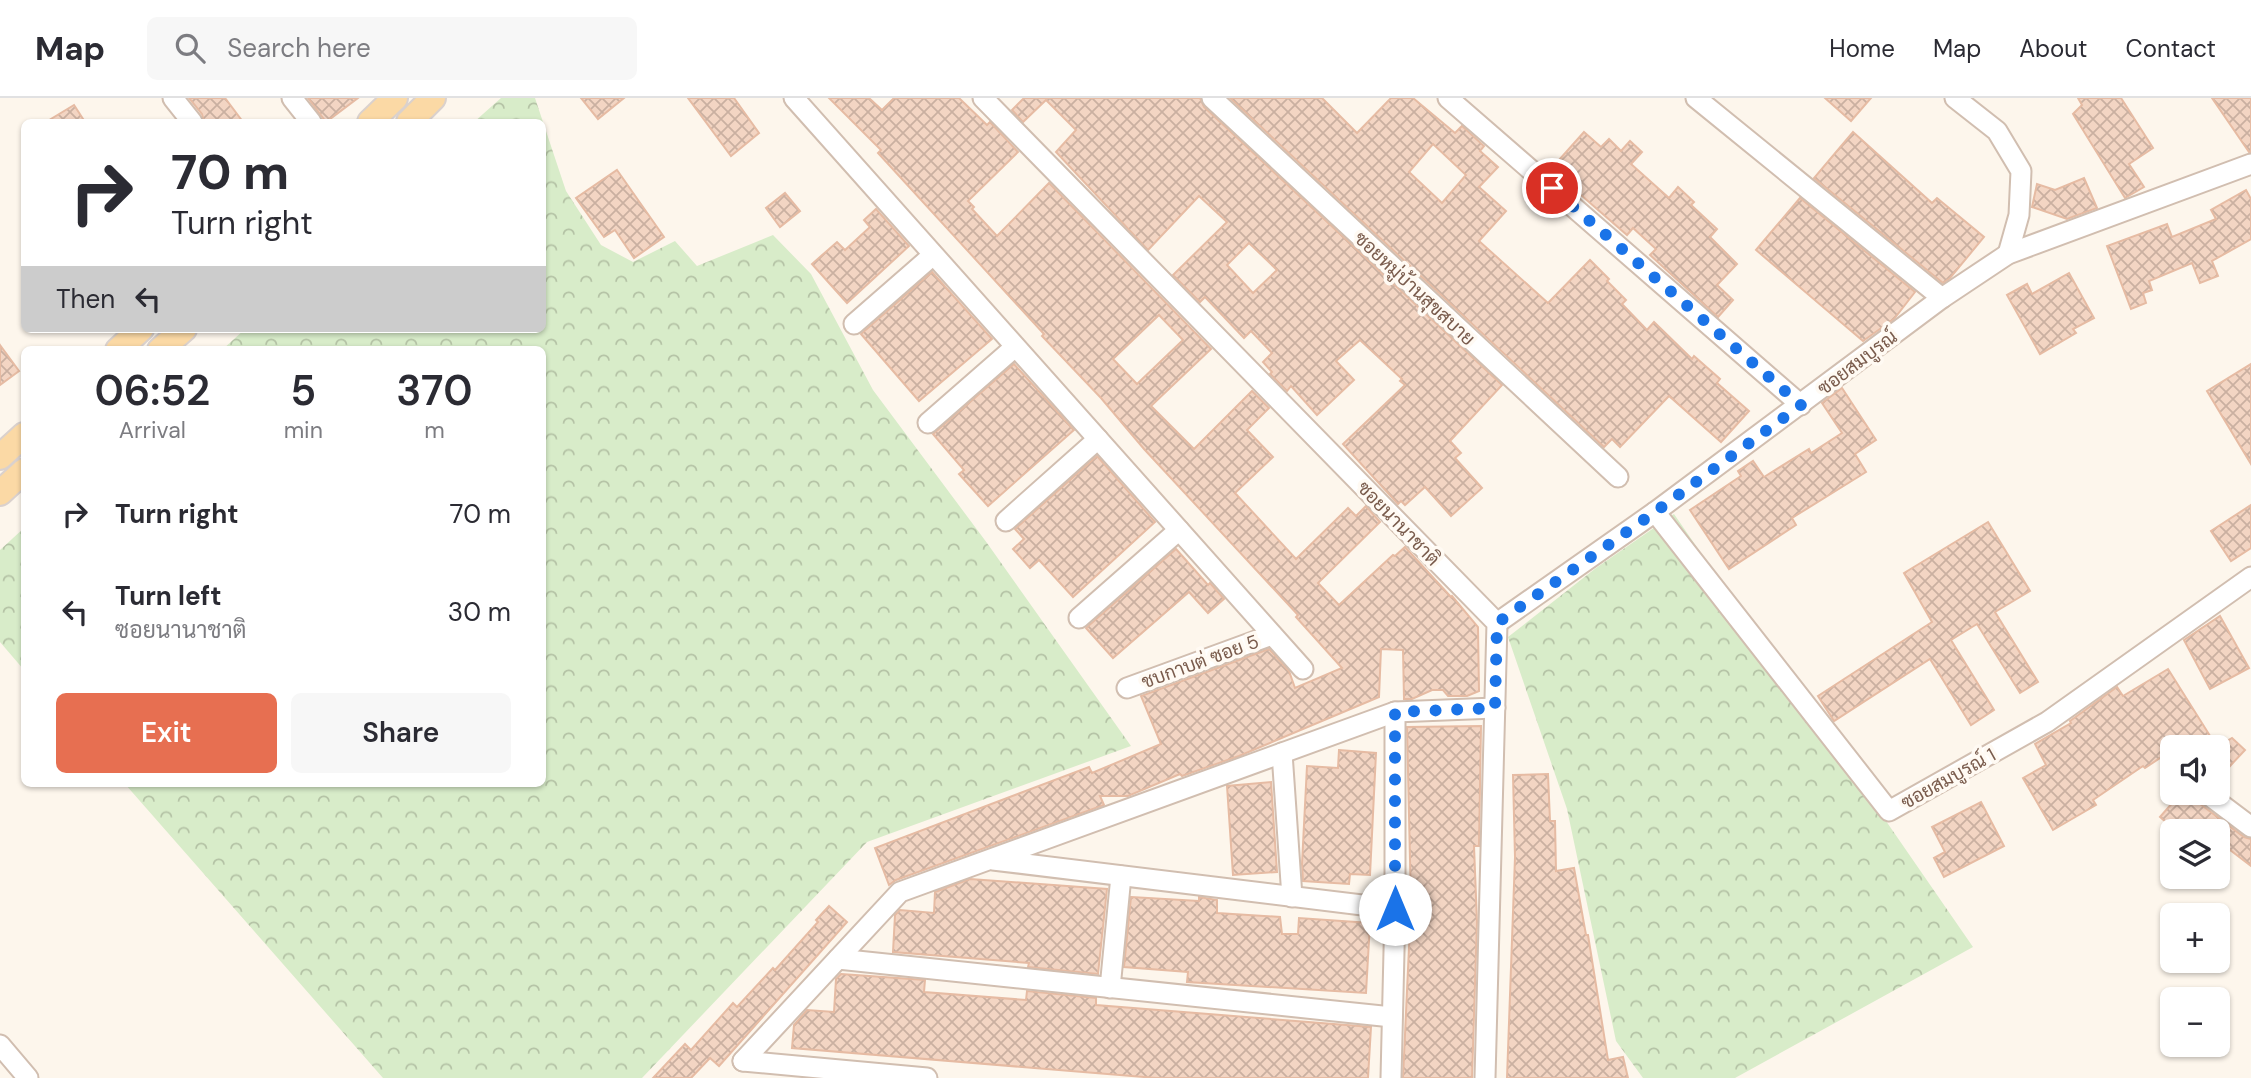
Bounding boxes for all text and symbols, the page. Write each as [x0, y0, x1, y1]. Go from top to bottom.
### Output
search box [147, 17, 637, 80]
text: Map [35, 27, 105, 70]
icon: search [171, 29, 209, 67]
text: Search here [227, 31, 371, 65]
text: Home [1829, 33, 1895, 64]
text: Map [1933, 33, 1981, 64]
text: About [2019, 33, 2088, 64]
text: Contact [2126, 33, 2216, 64]
text: 70 m [171, 140, 289, 204]
icon: right [56, 147, 147, 238]
pin [1522, 158, 1582, 218]
icon: arrive [1533, 169, 1571, 207]
text: Turn right [171, 202, 313, 244]
street label: ซอยหมู่บ้านสุขสบาย [1348, 226, 1480, 352]
icon: left [129, 280, 167, 318]
text: Then [56, 282, 115, 316]
street label: ซอยสมบูรณ์ [1812, 324, 1903, 401]
text: 06:52 [94, 363, 210, 418]
text: 5 [290, 363, 316, 418]
text: 370 [396, 363, 473, 418]
text: Arrival [119, 415, 186, 445]
text: min [284, 415, 323, 445]
text: m [424, 415, 445, 445]
street label: ซอยนานาชาติ [1352, 476, 1445, 571]
icon: right [56, 495, 94, 533]
text: Turn right [115, 497, 239, 531]
text: 70 m [450, 497, 511, 531]
text: Turn left [115, 579, 222, 613]
icon: left [56, 593, 94, 631]
text: 30 m [448, 595, 511, 629]
text: ซอยนานาชาติ [115, 615, 247, 645]
street label: ชบกาบต่ ซอย 5 [1138, 629, 1262, 694]
button: Exit [56, 693, 277, 773]
button: Share [291, 693, 511, 773]
map controls [2160, 735, 2230, 1057]
button: sound [2160, 735, 2230, 805]
street label: ซอยสมบูรณ์ 1 [1896, 742, 2001, 816]
button: layers [2160, 819, 2230, 889]
position arrow [1358, 872, 1432, 946]
button: + [2160, 903, 2230, 973]
button: − [2160, 987, 2230, 1057]

